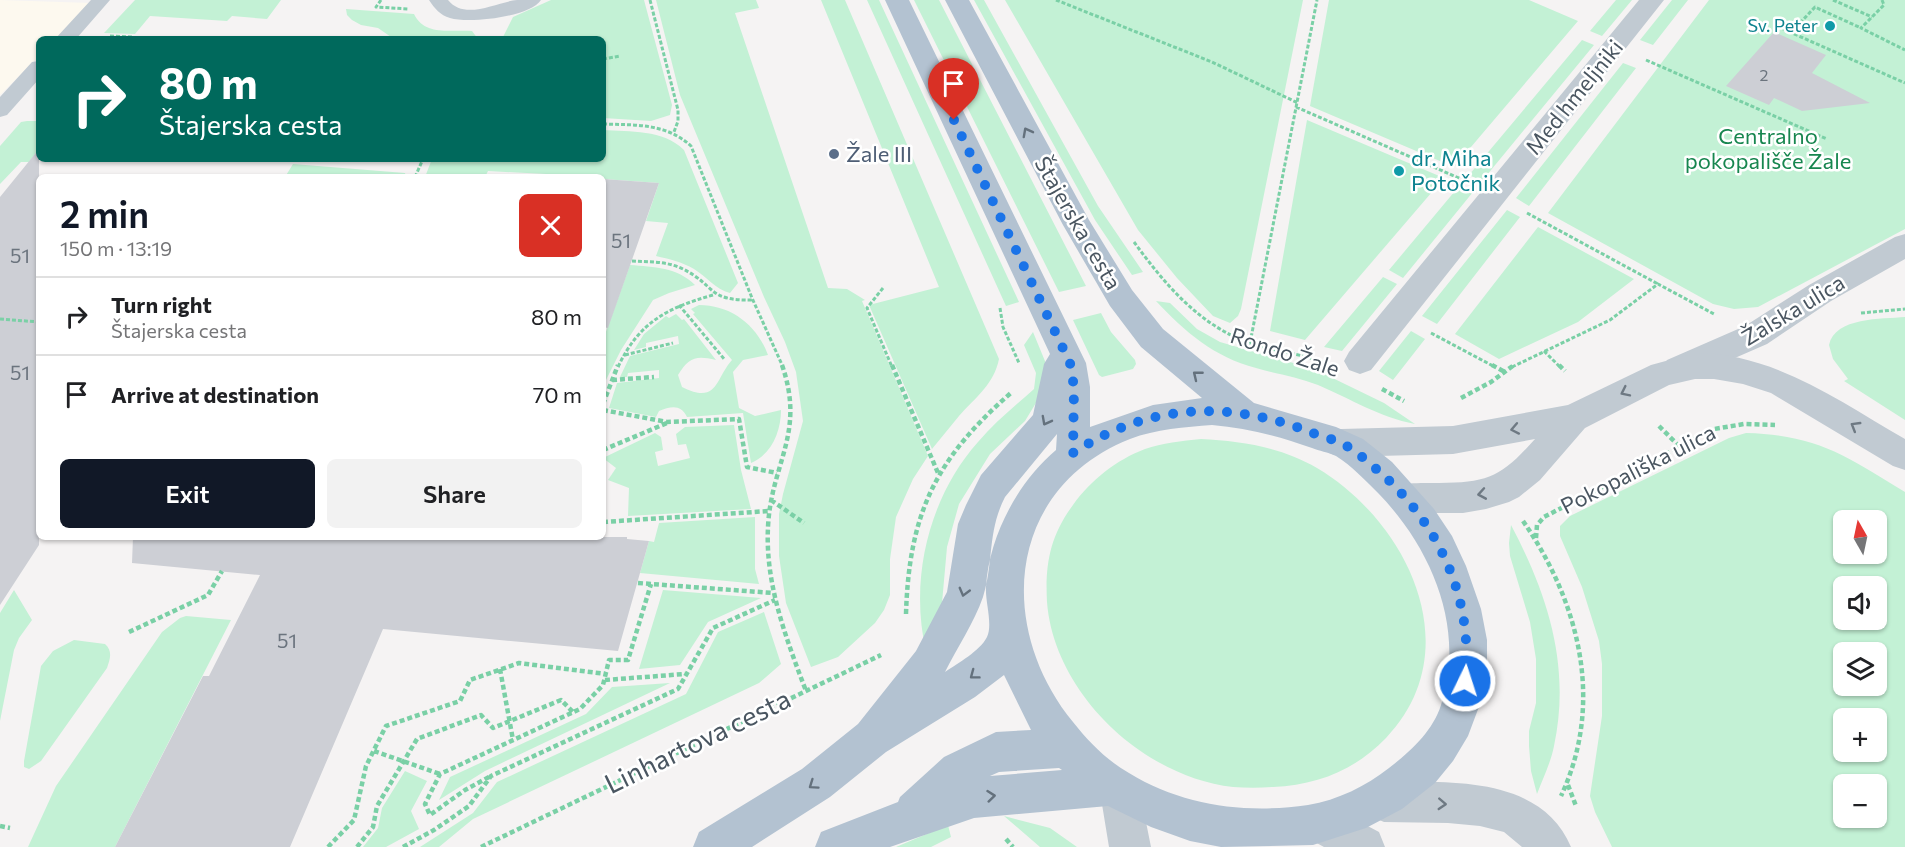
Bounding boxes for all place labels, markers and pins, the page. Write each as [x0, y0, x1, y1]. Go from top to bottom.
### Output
place label: Sv. Peter [1748, 14, 1818, 36]
marker: Sv. Peter [1823, 19, 1837, 33]
pin [928, 58, 979, 120]
place label: Žale III [846, 140, 912, 167]
place label: dr. Miha Potočnik [1411, 144, 1501, 196]
marker: Žale III [827, 147, 841, 161]
marker: dr. Miha Potočnik [1392, 164, 1406, 178]

